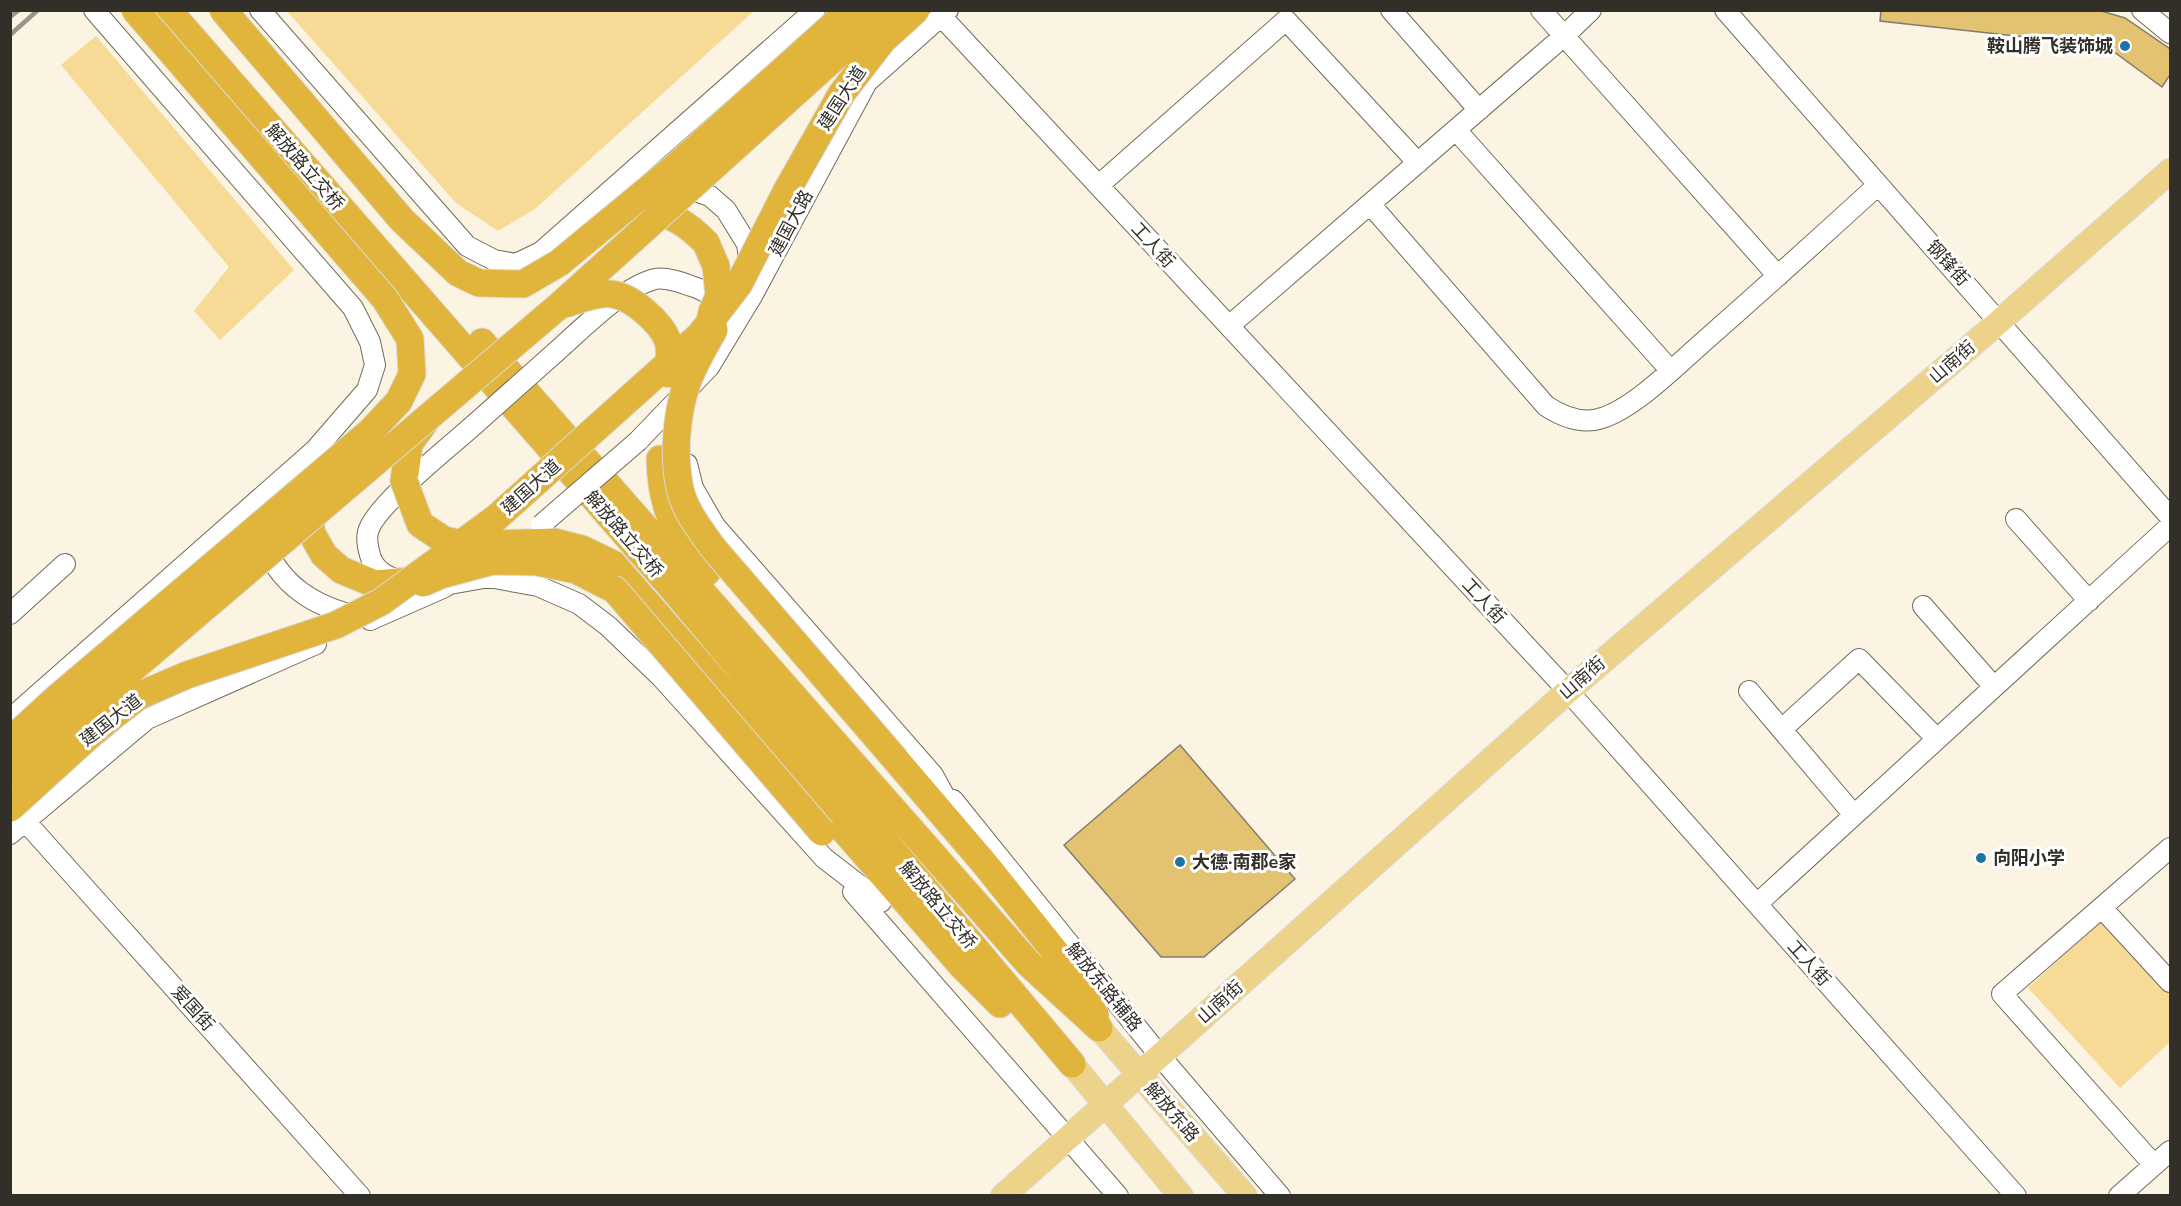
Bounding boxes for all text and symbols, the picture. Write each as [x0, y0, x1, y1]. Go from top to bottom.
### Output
place label: 鞍山腾飞装饰城 [1987, 34, 2113, 58]
marker: 鞍山腾飞装饰城 [2118, 39, 2132, 53]
street label: 建国大道 [812, 61, 872, 135]
street label: 解放路立交桥 [261, 118, 349, 216]
street label: 建国大路 [764, 186, 818, 260]
street label: 工人街 [1126, 217, 1180, 273]
street label: 钢锋街 [1921, 235, 1975, 291]
street label: 山南街 [1924, 335, 1980, 389]
street label: 建国大道 [496, 454, 566, 520]
street label: 解放路立交桥 [580, 485, 668, 583]
street label: 工人街 [1457, 573, 1511, 629]
street label: 山南街 [1554, 651, 1610, 705]
street label: 建国大道 [75, 688, 147, 752]
place label: 向阳小学 [1993, 846, 2065, 870]
place label: 大德·南郡e家 [1192, 850, 1296, 874]
marker: 向阳小学 [1974, 851, 1988, 865]
marker: 大德·南郡e家 [1173, 855, 1187, 869]
street label: 解放路立交桥 [894, 856, 982, 954]
street label: 工人街 [1782, 935, 1836, 991]
street label: 解放东路辅路 [1061, 937, 1147, 1037]
street label: 山南街 [1192, 975, 1248, 1029]
street label: 爱国街 [166, 980, 220, 1036]
street label: 解放东路 [1139, 1077, 1205, 1147]

